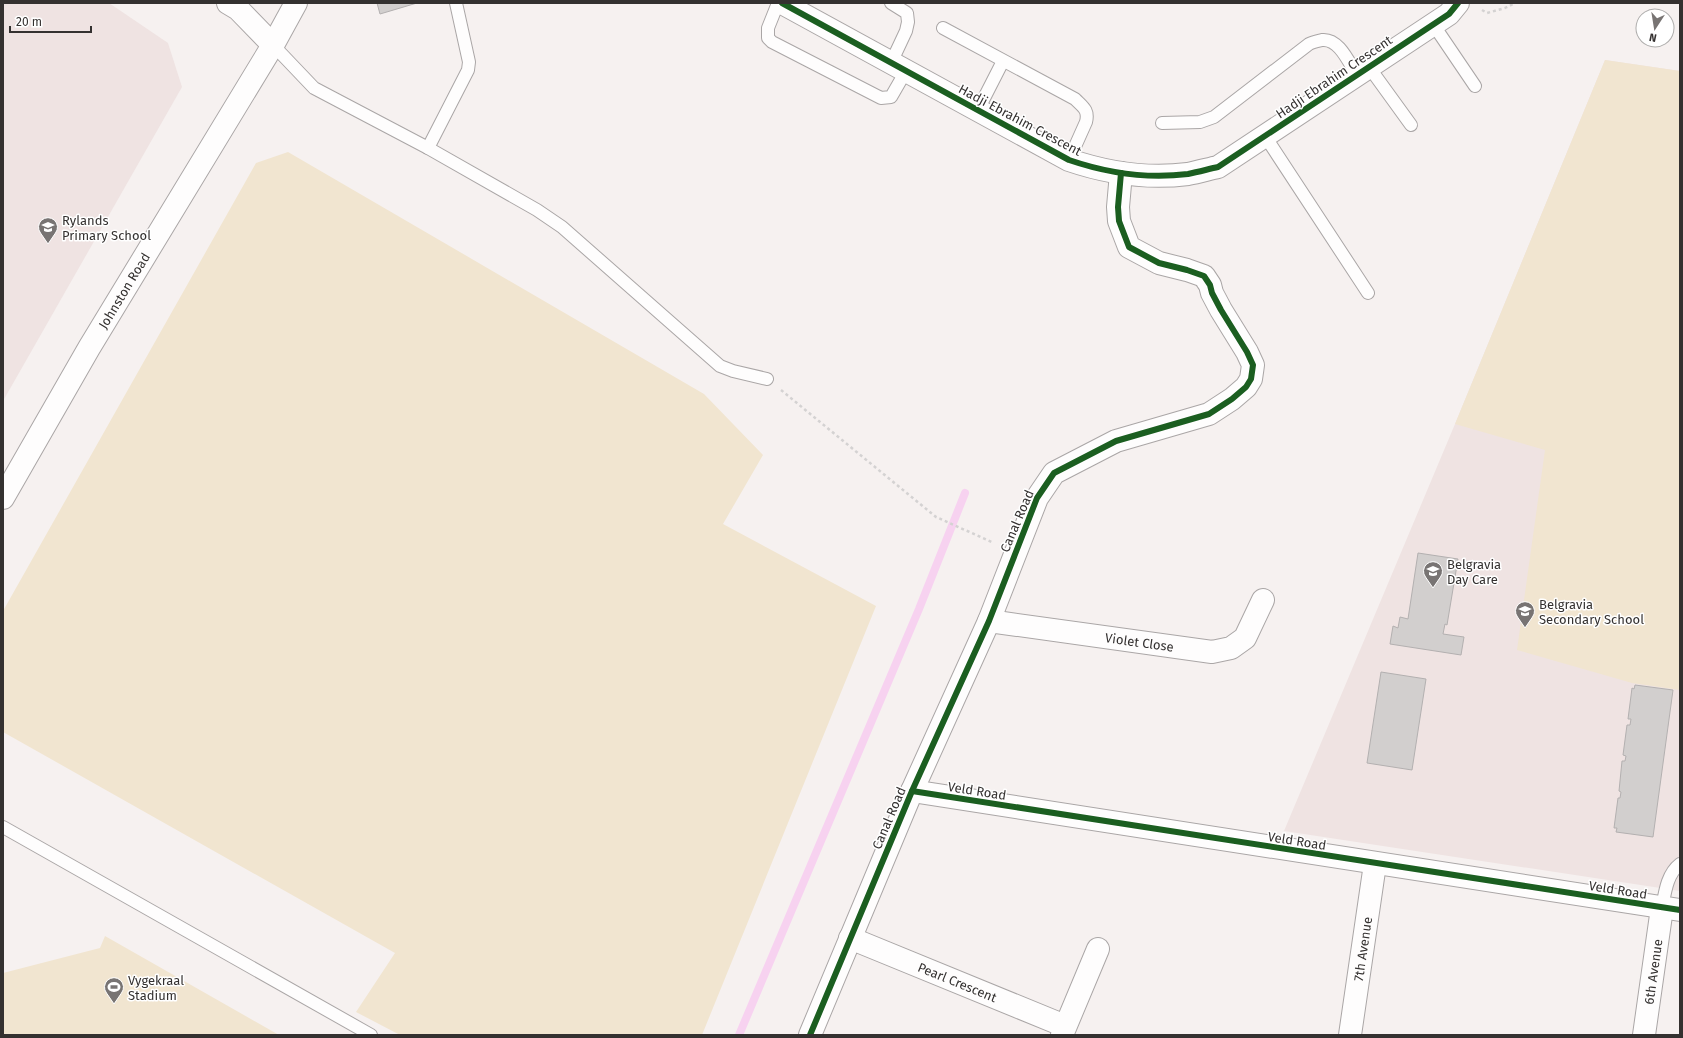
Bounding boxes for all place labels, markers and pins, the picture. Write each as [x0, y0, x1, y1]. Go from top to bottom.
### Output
place label: Rylands Primary School [62, 213, 151, 243]
school or university icon: Rylands Primary School [37, 216, 59, 244]
place label: Belgravia Day Care [1447, 557, 1501, 587]
school or university icon: Belgravia Day Care [1422, 560, 1444, 588]
place label: Belgravia Secondary School [1539, 597, 1644, 627]
school or university icon: Belgravia Secondary School [1514, 600, 1536, 628]
place label: Vygekraal Stadium [128, 973, 184, 1003]
sports icon: Vygekraal Stadium [103, 976, 125, 1004]

